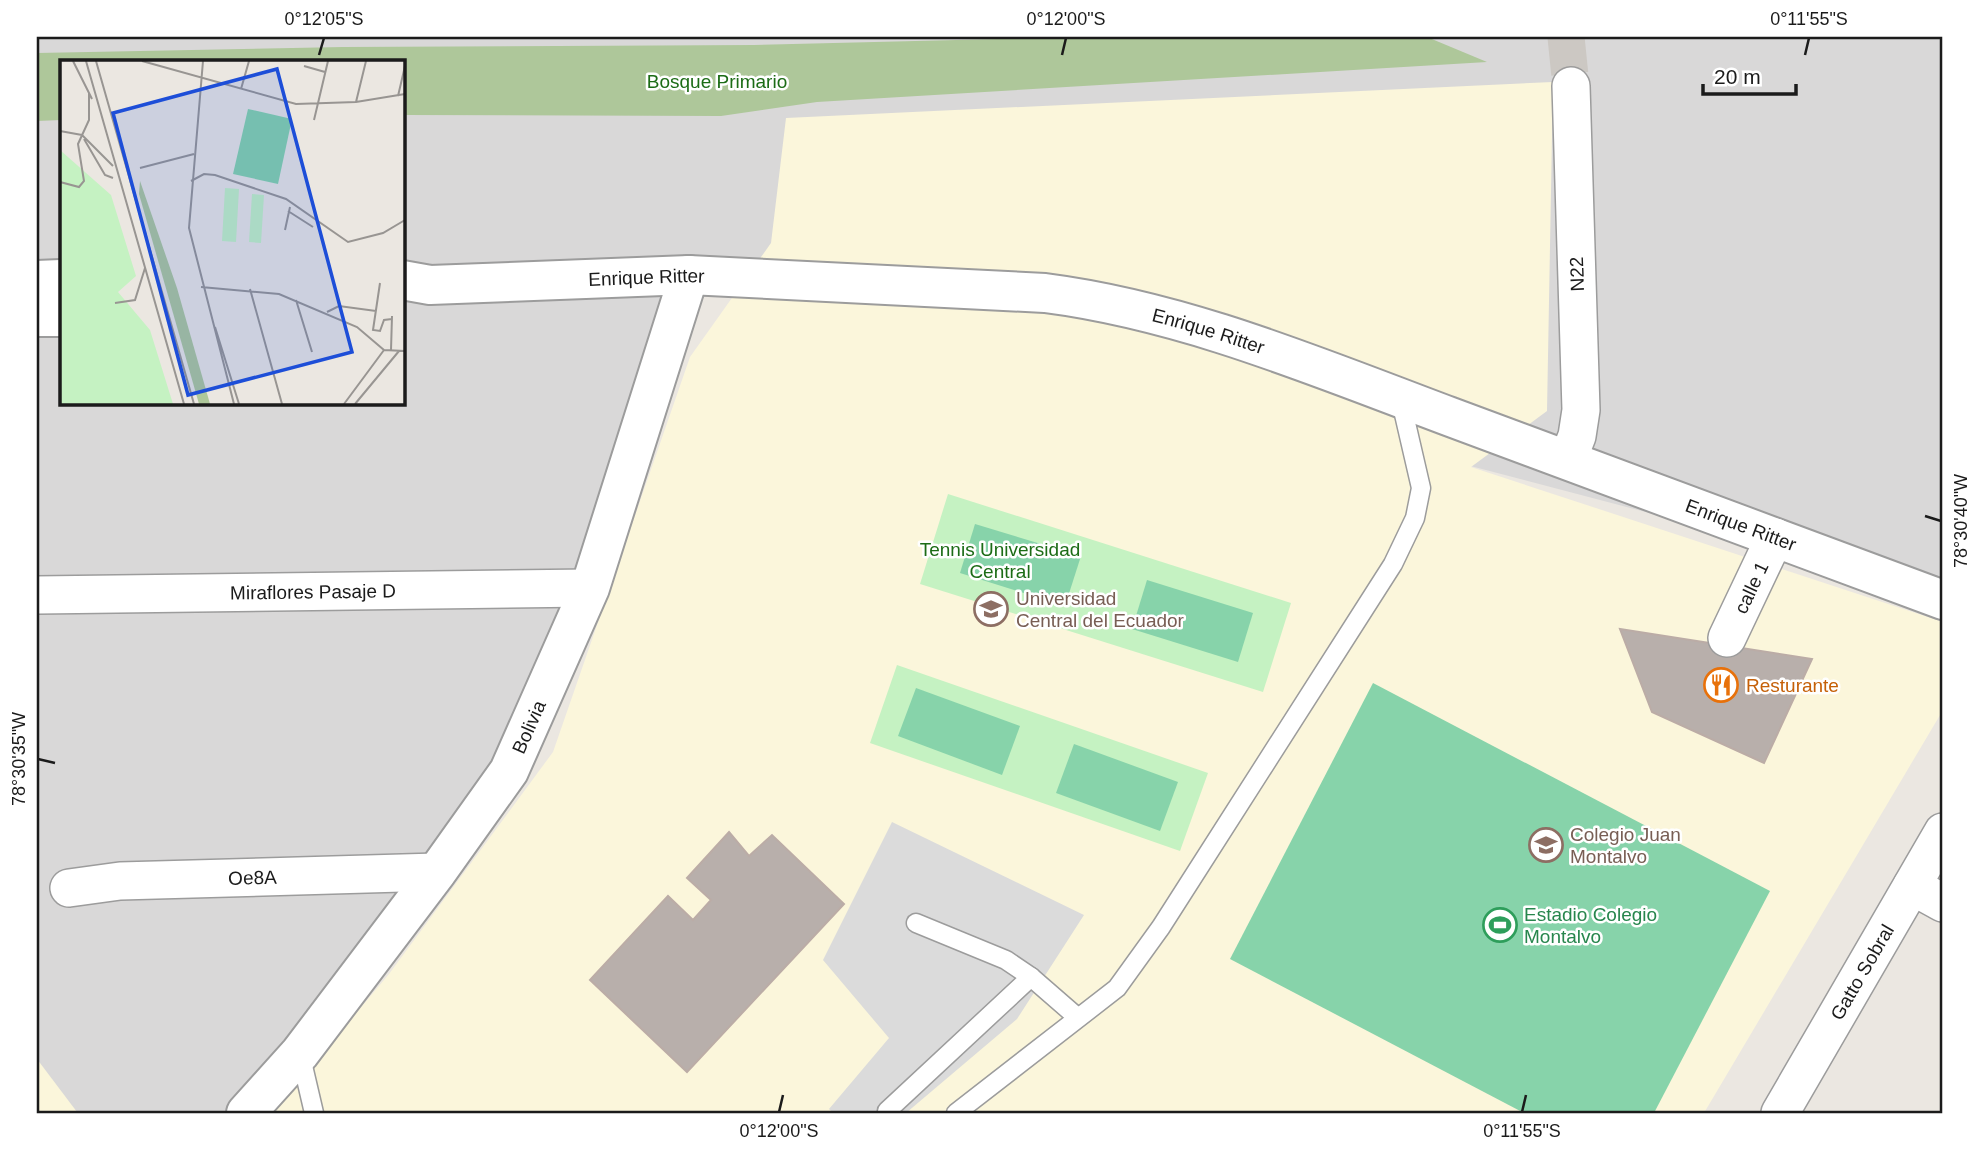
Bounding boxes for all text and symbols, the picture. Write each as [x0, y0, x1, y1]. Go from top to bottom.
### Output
text: 0°12'05"S [284, 9, 364, 29]
text: 0°12'00"S [1026, 9, 1106, 29]
text: 0°11'55"S [1770, 9, 1848, 29]
scale bar [1703, 52, 1796, 96]
inset map [60, 60, 404, 404]
text: 20 m [1714, 65, 1761, 88]
park label: Bosque Primario [647, 71, 787, 92]
street label: N22 [1566, 256, 1588, 292]
street label: Enrique Ritter [588, 264, 706, 289]
street label: Enrique Ritter [1150, 304, 1268, 358]
text: 78°30'40"W [1951, 474, 1971, 568]
street label: Enrique Ritter [1683, 494, 1800, 555]
park label: Tennis Universidad Central [920, 539, 1080, 582]
street label: calle 1 [1730, 558, 1772, 617]
street label: Miraflores Pasaje D [230, 580, 396, 603]
place label: Universidad Central del Ecuador [1016, 588, 1185, 631]
school or university icon: Universidad Central del Ecuador [972, 590, 1010, 628]
restaurant icon: Resturante [1702, 666, 1740, 704]
place label: Resturante [1746, 675, 1839, 696]
street label: Bolivia [508, 697, 550, 757]
text: 78°30'35"W [9, 712, 29, 806]
place label: Colegio Juan Montalvo [1570, 824, 1681, 867]
school or university icon: Colegio Juan Montalvo [1527, 826, 1565, 864]
street label: Oe8A [228, 866, 277, 888]
place label: Estadio Colegio Montalvo [1524, 904, 1657, 947]
sports icon: Estadio Colegio Montalvo [1481, 906, 1519, 944]
street label: Gatto Sobral [1826, 921, 1898, 1023]
text: 0°12'00"S [739, 1121, 819, 1141]
text: 0°11'55"S [1483, 1121, 1561, 1141]

